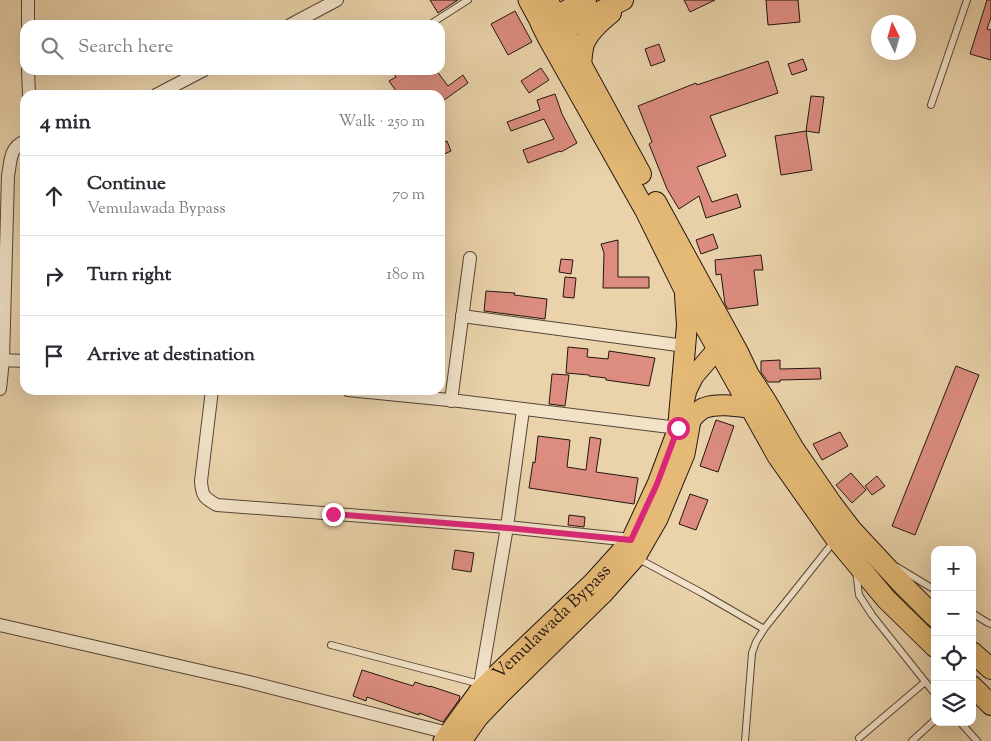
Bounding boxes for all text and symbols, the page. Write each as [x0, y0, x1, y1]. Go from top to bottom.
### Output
north arrow [871, 15, 916, 60]
search box [20, 20, 445, 75]
icon: search [38, 34, 66, 62]
text: Search here [78, 34, 173, 61]
text: 4 min [40, 108, 91, 138]
text: Walk · 250 m [339, 111, 425, 134]
text: Continue [87, 171, 166, 198]
icon: ahead [40, 182, 68, 210]
text: 70 m [392, 184, 425, 207]
text: Vemulawada Bypass [87, 198, 226, 221]
icon: right [40, 262, 68, 290]
text: Turn right [87, 262, 171, 289]
text: 180 m [386, 264, 425, 287]
icon: arrive [40, 342, 68, 370]
text: Arrive at destination [87, 342, 255, 369]
route start [667, 417, 690, 440]
route end [322, 503, 345, 526]
map controls [931, 546, 976, 726]
button: + [931, 546, 976, 591]
street label: Vemulawada Bypass [488, 559, 618, 686]
button: − [931, 591, 976, 636]
button: locate [931, 636, 976, 681]
button: layers [931, 681, 976, 726]

